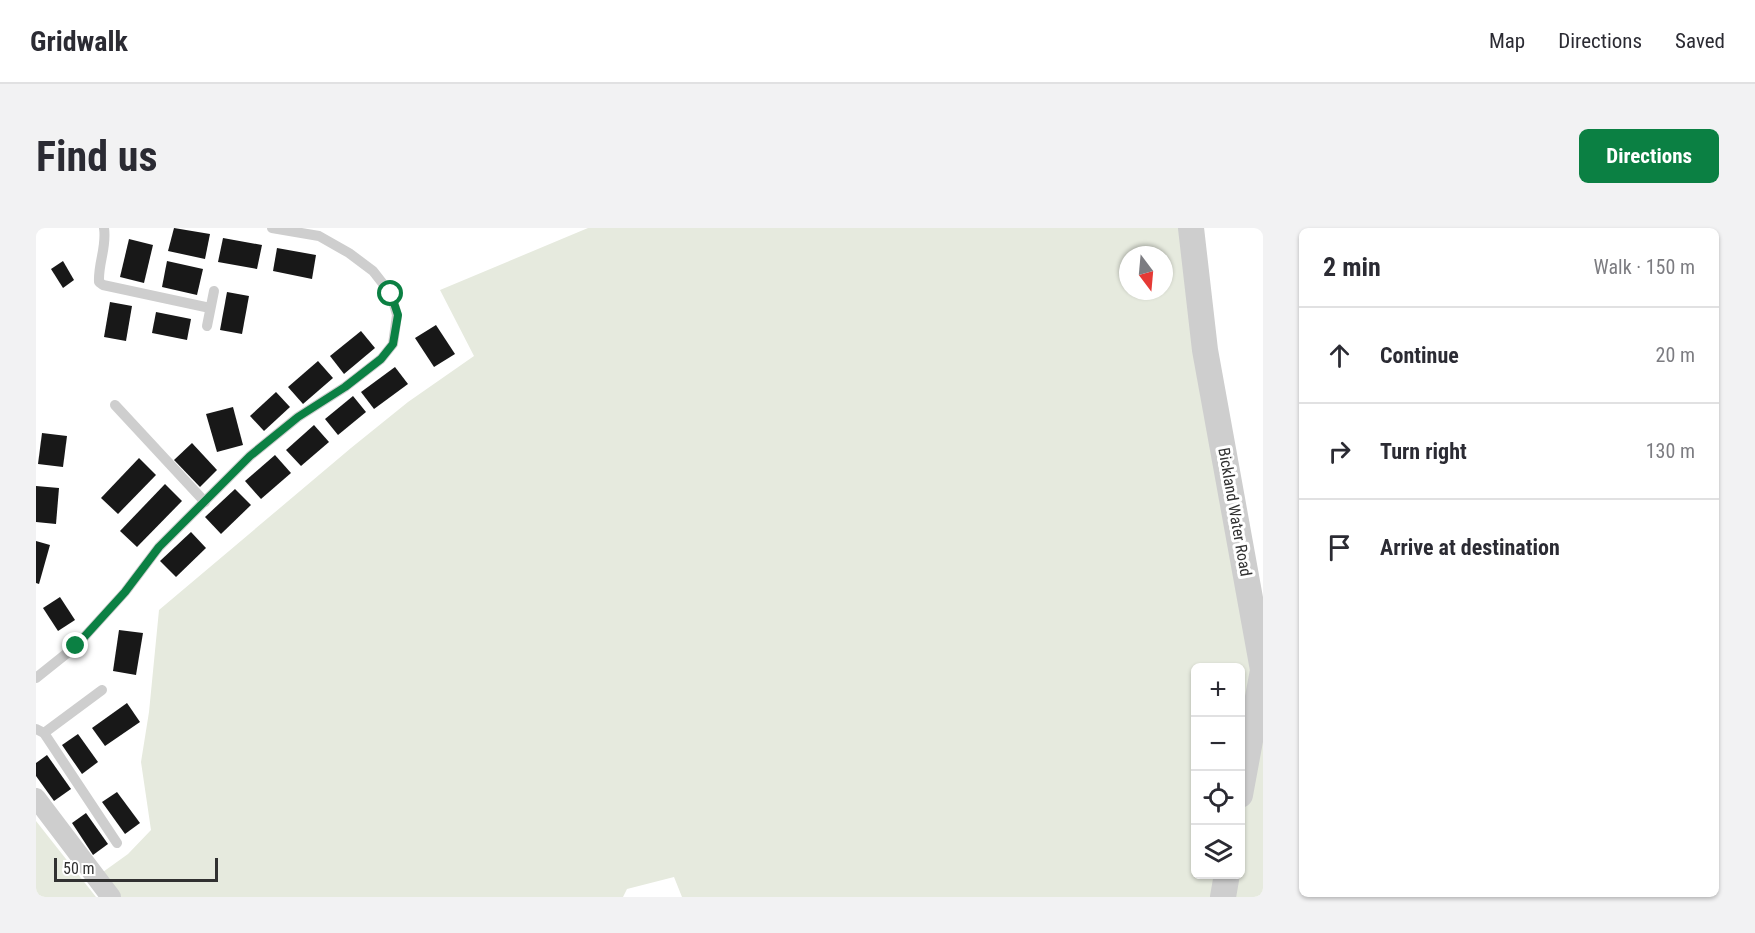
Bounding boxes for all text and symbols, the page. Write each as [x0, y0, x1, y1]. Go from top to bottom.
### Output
text: Gridwalk [30, 25, 128, 58]
text: Map [1489, 29, 1525, 53]
text: Directions [1558, 29, 1642, 53]
text: Saved [1675, 29, 1725, 53]
button: Directions [1579, 129, 1719, 183]
text: Find us [36, 132, 157, 181]
north arrow [1119, 246, 1173, 300]
text: 2 min [1323, 252, 1381, 282]
text: Walk · 150 m [1594, 255, 1695, 279]
route start [377, 280, 403, 306]
icon: ahead [1323, 339, 1356, 372]
text: Continue [1380, 343, 1459, 368]
text: 20 m [1656, 343, 1695, 367]
icon: right [1323, 435, 1356, 468]
text: Turn right [1380, 439, 1467, 464]
text: 130 m [1646, 439, 1695, 463]
street label: Bickland Water Road [1214, 446, 1256, 578]
icon: arrive [1323, 531, 1356, 564]
text: Arrive at destination [1380, 535, 1560, 560]
route end [62, 632, 88, 658]
map controls [1191, 663, 1245, 879]
button: + [1191, 663, 1245, 717]
button: − [1191, 717, 1245, 771]
button: locate [1191, 771, 1245, 825]
button: layers [1191, 825, 1245, 879]
scale bar [54, 855, 218, 882]
text: 50 m [63, 859, 95, 878]

